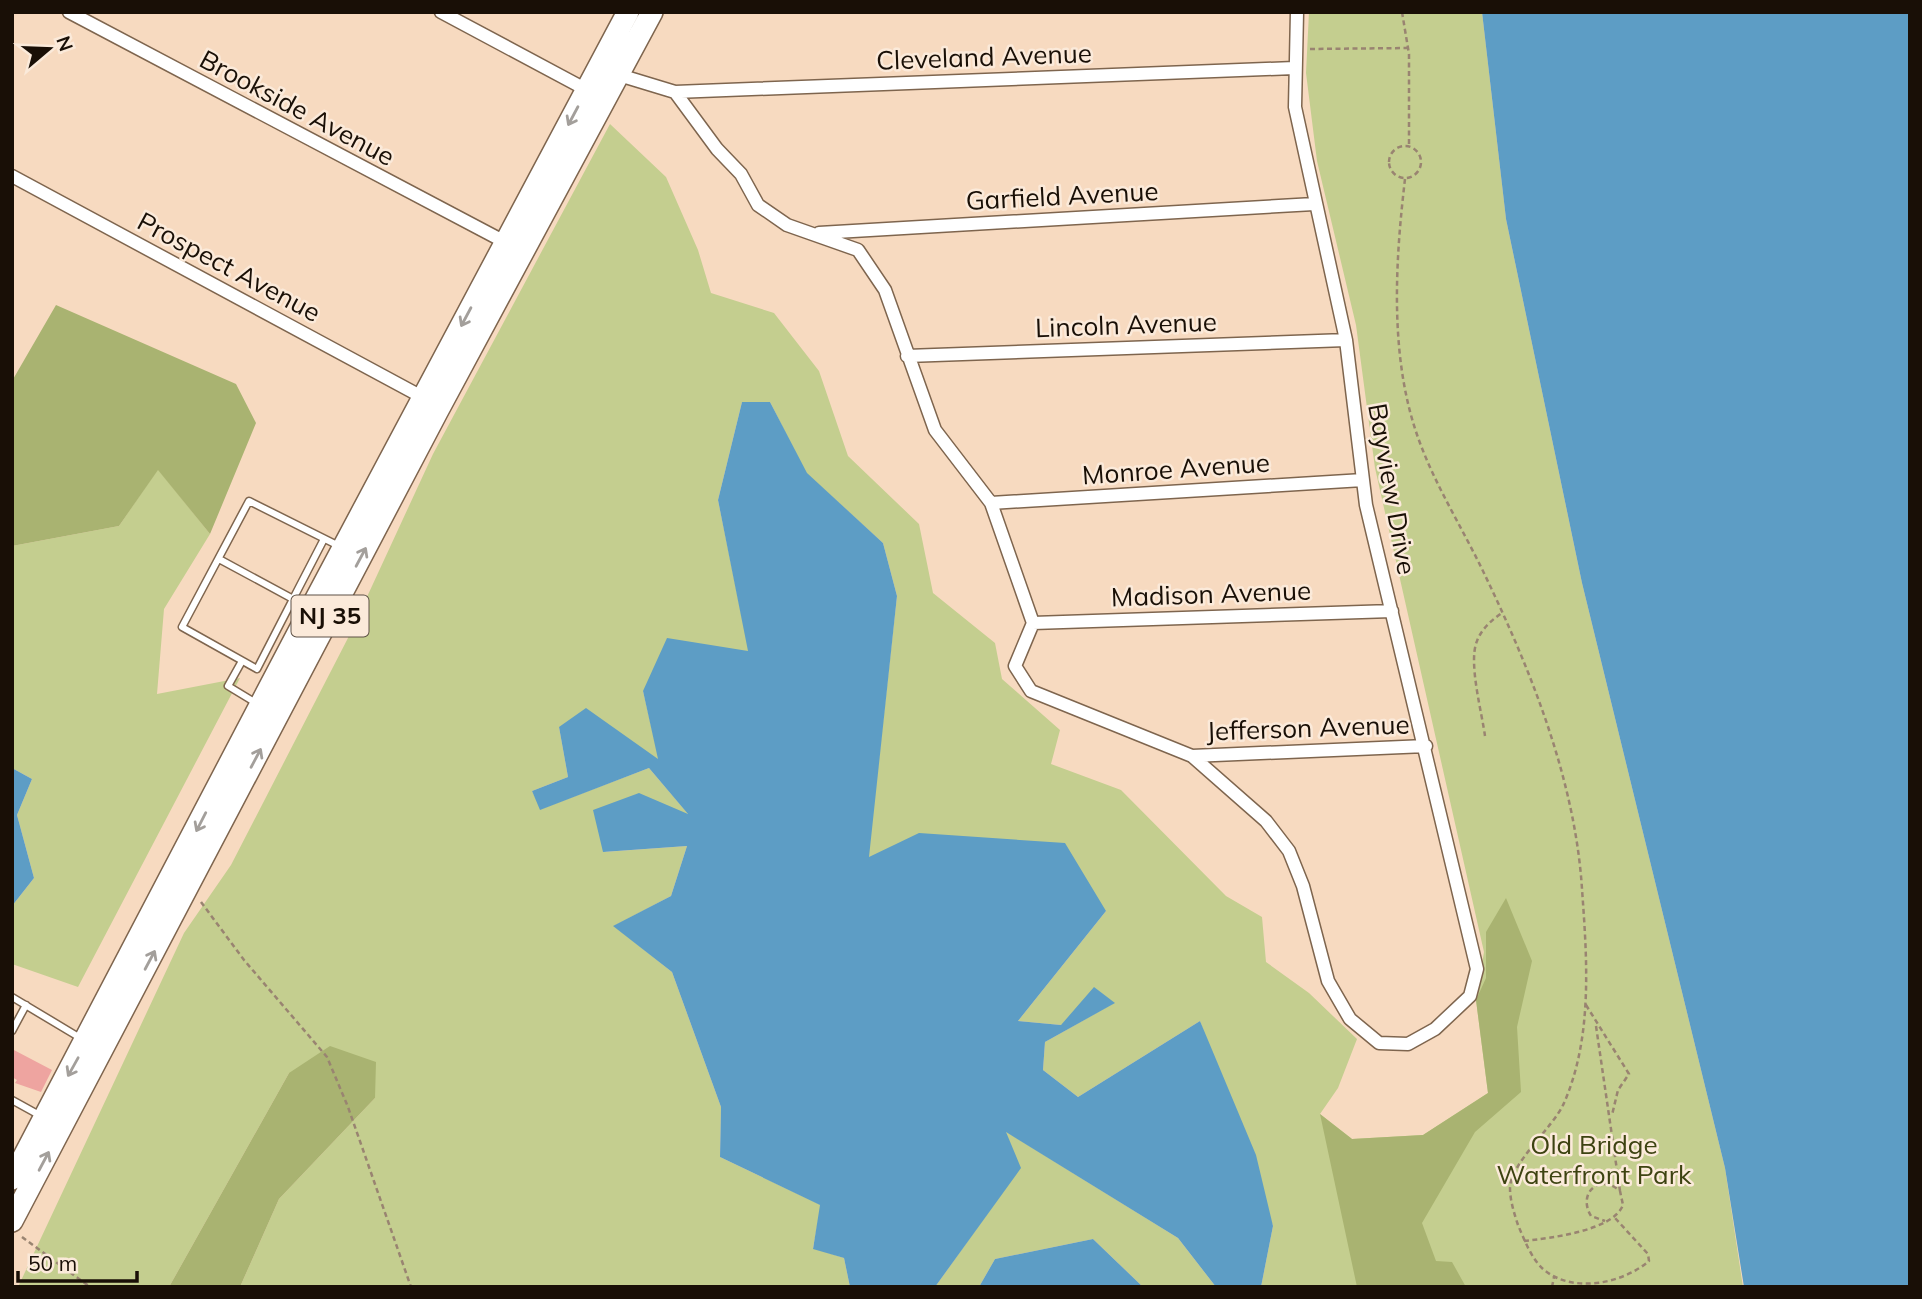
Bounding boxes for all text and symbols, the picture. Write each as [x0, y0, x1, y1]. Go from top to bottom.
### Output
north arrow [14, 14, 84, 84]
text: N [51, 33, 79, 54]
street label: Cleveland Avenue [876, 36, 1092, 77]
street label: Brookside Avenue [194, 42, 400, 173]
one-way arrow [566, 105, 580, 125]
street label: Garfield Avenue [965, 174, 1159, 217]
street label: Prospect Avenue [132, 204, 326, 329]
street label: Lincoln Avenue [1035, 305, 1217, 344]
one-way arrow [459, 306, 473, 326]
street label: Bayview Drive [1361, 401, 1424, 577]
street label: Monroe Avenue [1081, 445, 1271, 492]
one-way arrow [355, 547, 369, 568]
street label: Madison Avenue [1110, 574, 1312, 613]
road number: NJ 35 [292, 596, 368, 636]
street label: Jefferson Avenue [1206, 707, 1410, 748]
one-way arrow [249, 748, 263, 769]
one-way arrow [194, 811, 207, 832]
one-way arrow [143, 950, 157, 970]
one-way arrow [66, 1056, 80, 1076]
park label: Old Bridge Waterfront Park [1496, 1128, 1692, 1191]
one-way arrow [38, 1151, 51, 1172]
scale bar [18, 1240, 136, 1284]
text: 50 m [28, 1250, 77, 1276]

